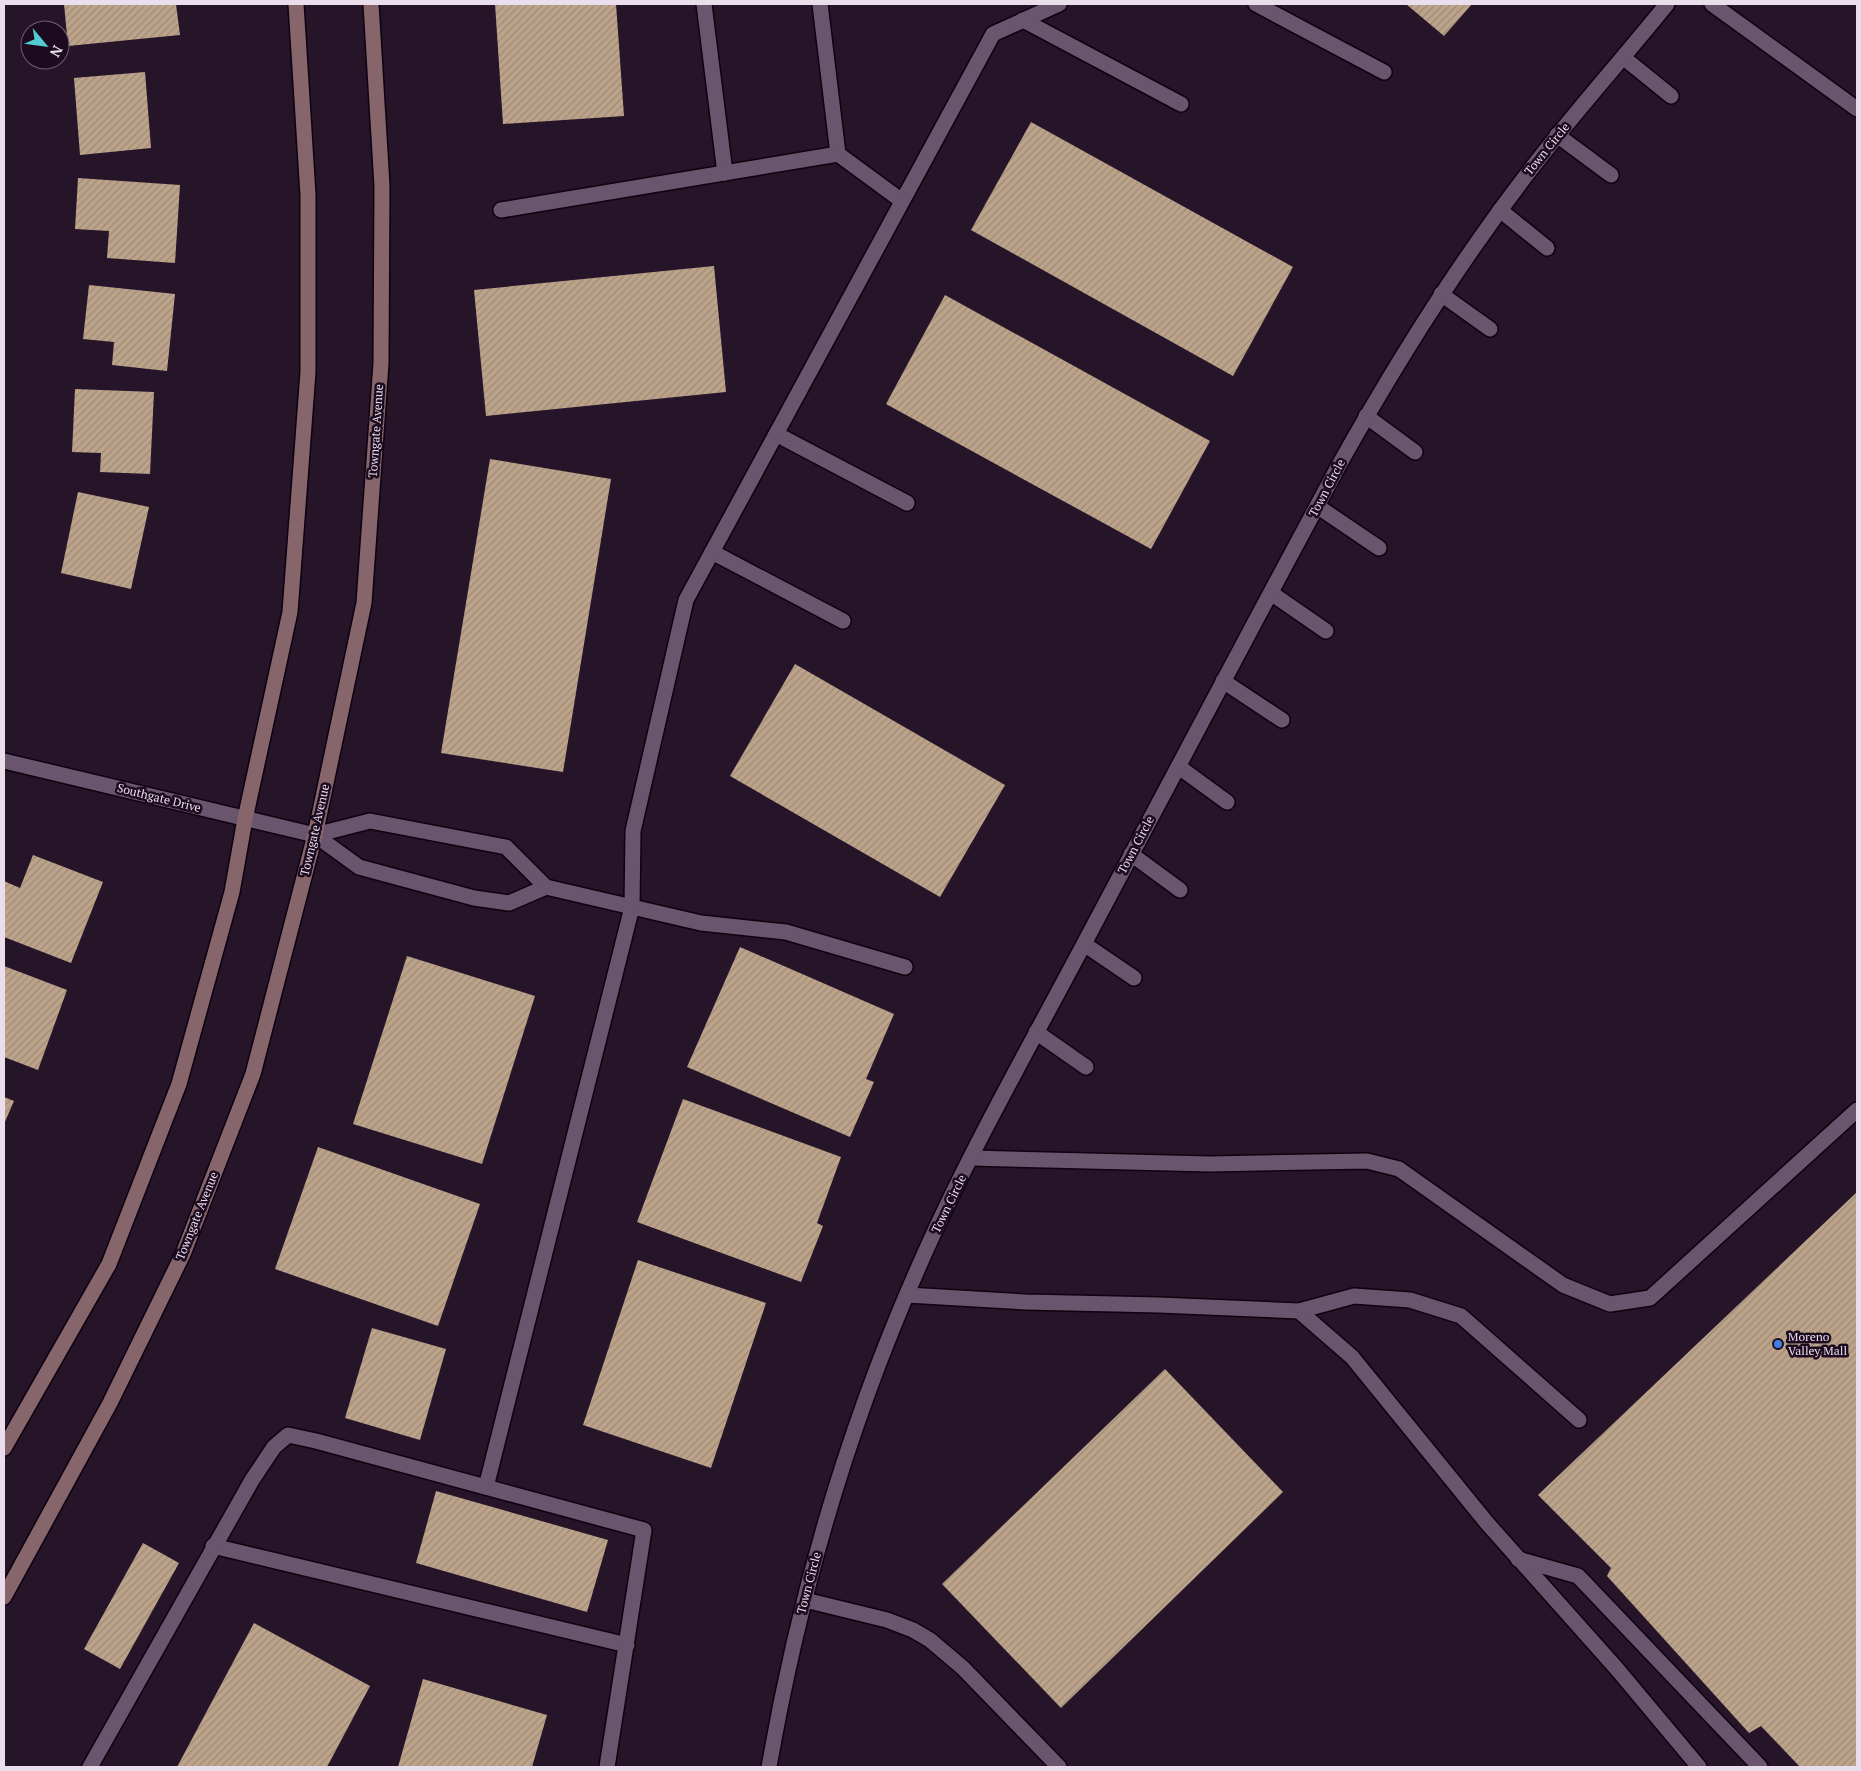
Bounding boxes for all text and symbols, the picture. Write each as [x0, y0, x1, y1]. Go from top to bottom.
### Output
north arrow [20, 20, 70, 70]
text: N [46, 42, 68, 61]
street label: Town Circle [1521, 119, 1572, 178]
street label: Towngate Avenue [365, 384, 386, 478]
street label: Town Circle [1305, 456, 1348, 519]
street label: Southgate Drive [116, 780, 203, 815]
street label: Towngate Avenue [297, 782, 332, 877]
street label: Town Circle [1114, 813, 1157, 876]
street label: Towngate Avenue [172, 1169, 221, 1262]
street label: Town Circle [928, 1172, 969, 1235]
place label: Moreno Valley Mall [1788, 1329, 1847, 1358]
marker: Moreno Valley Mall [1772, 1338, 1784, 1350]
street label: Town Circle [793, 1550, 824, 1615]

